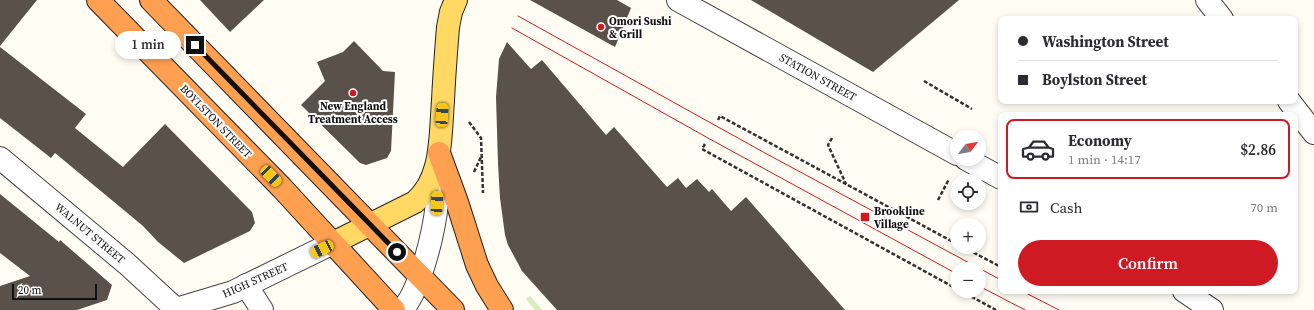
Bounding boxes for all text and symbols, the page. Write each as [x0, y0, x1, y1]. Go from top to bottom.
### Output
place label: Omori Sushi & Grill [609, 14, 672, 42]
marker: Omori Sushi & Grill [596, 22, 606, 32]
callout: 1 min [115, 31, 181, 59]
text: Washington Street [1042, 31, 1169, 52]
text: 1 min [131, 36, 165, 53]
route end [186, 36, 204, 54]
street label: STATION STREET [777, 50, 859, 105]
text: Boylston Street [1042, 69, 1147, 90]
street label: BOYLSTON STREET [177, 81, 255, 162]
marker: New England Treatment Access [348, 88, 358, 98]
place label: New England Treatment Access [308, 99, 398, 127]
car [435, 103, 449, 127]
north arrow [950, 130, 986, 166]
map controls [950, 130, 986, 298]
text: Economy [1068, 130, 1132, 151]
icon: car [1020, 131, 1056, 167]
text: $2.86 [1240, 139, 1276, 160]
text: 1 min · 14:17 [1068, 151, 1141, 168]
car [258, 163, 284, 189]
button: locate [950, 174, 986, 210]
car [430, 191, 444, 215]
icon: cash [1018, 196, 1040, 218]
text: Cash [1050, 197, 1082, 218]
text: 70 m [1250, 199, 1278, 216]
street label: WALNUT STREET [51, 200, 128, 267]
place label: Brookline Village [874, 204, 925, 232]
marker: Brookline Village [859, 211, 871, 223]
button: + [950, 218, 986, 254]
car [309, 238, 335, 260]
button: Confirm [1018, 240, 1278, 286]
route start [388, 243, 406, 261]
street label: HIGH STREET [220, 259, 291, 302]
button: − [950, 262, 986, 298]
scale bar [12, 282, 97, 301]
text: 20 m [18, 283, 41, 298]

